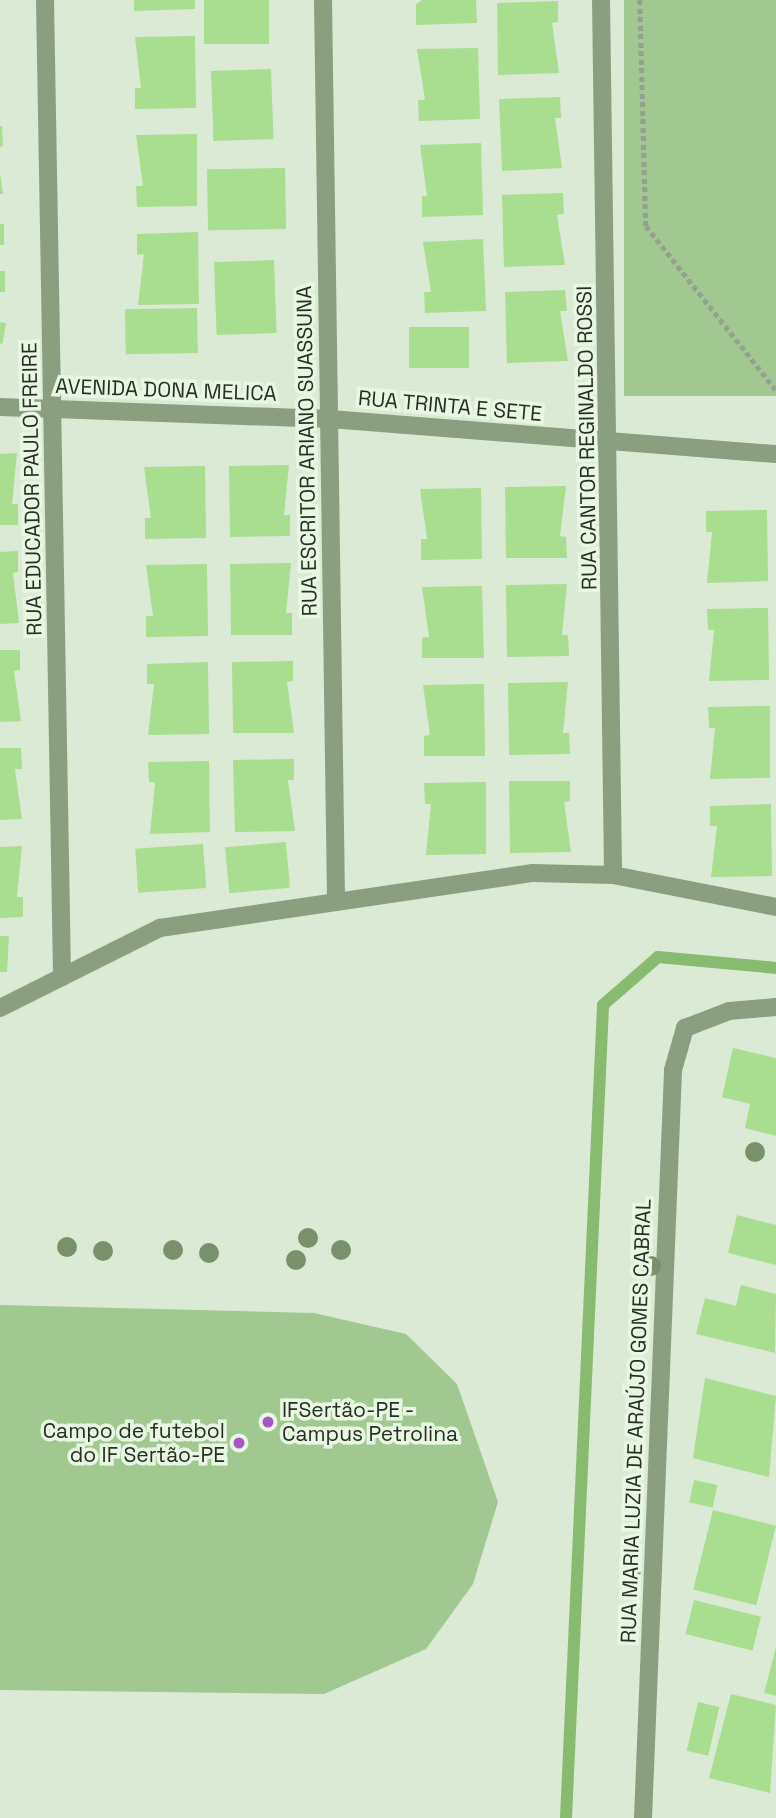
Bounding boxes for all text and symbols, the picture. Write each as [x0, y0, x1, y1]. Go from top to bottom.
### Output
street label: RUA ESCRITOR ARIANO SUASSUNA [292, 285, 322, 617]
street label: RUA CANTOR REGINALDO ROSSI [572, 285, 602, 591]
street label: RUA EDUCADOR PAULO FREIRE [17, 342, 47, 636]
street label: AVENIDA DONA MELICA [55, 374, 277, 406]
street label: RUA TRINTA E SETE [356, 385, 544, 427]
street label: RUA MARIA LUZIA DE ARAÚJO GOMES CABRAL [616, 1198, 656, 1644]
place label: IFSertão-PE - Campus Petrolina [282, 1397, 458, 1447]
marker: IFSertão-PE - Campus Petrolina [260, 1414, 276, 1430]
place label: Campo de futebol do IF Sertão-PE [43, 1418, 225, 1468]
marker: Campo de futebol do IF Sertão-PE [231, 1435, 247, 1451]

